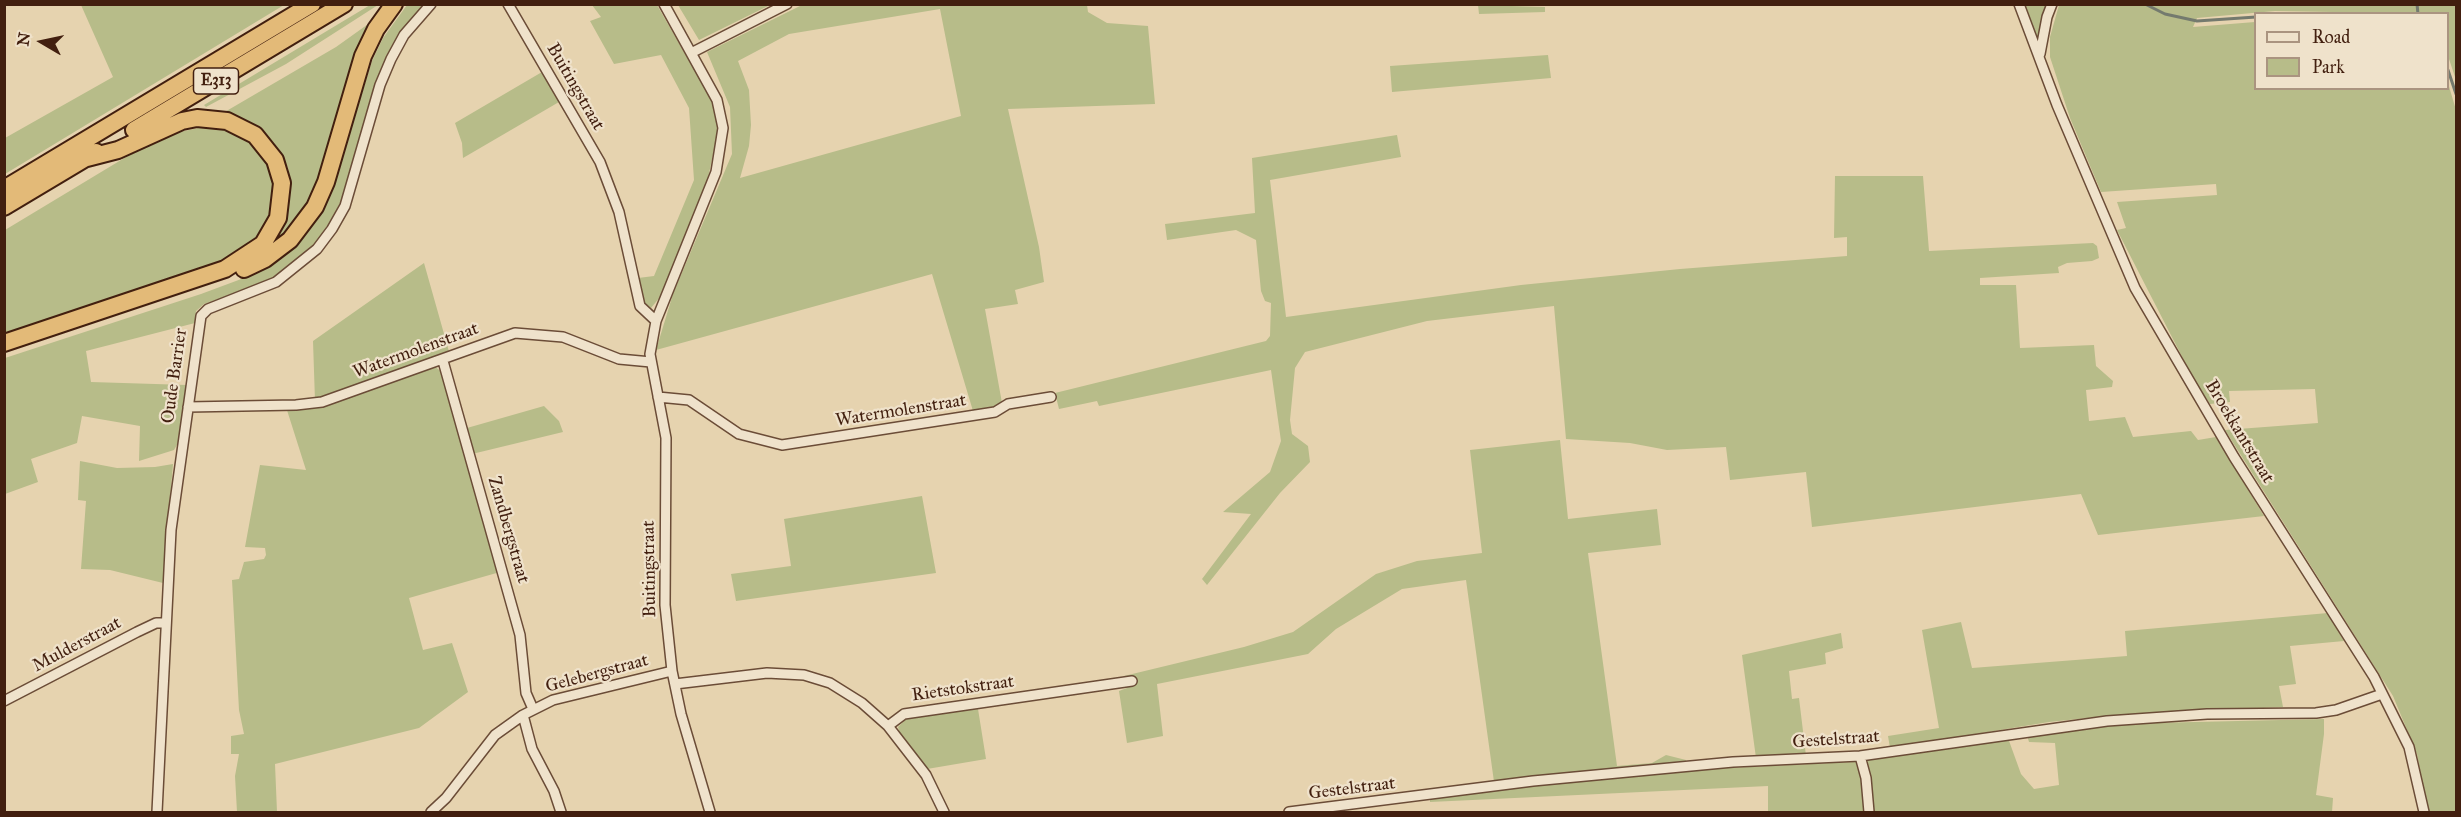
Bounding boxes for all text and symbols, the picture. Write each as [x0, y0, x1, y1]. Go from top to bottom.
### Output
north arrow [12, 12, 72, 72]
legend [2254, 12, 2449, 90]
text: Road [2312, 26, 2350, 48]
text: N [13, 31, 34, 47]
street label: Buitingstraat [541, 40, 609, 134]
text: Park [2312, 56, 2345, 78]
road number: E313 [194, 68, 238, 94]
street label: Watermolenstraat [350, 318, 482, 384]
street label: Oude Barrier [158, 327, 192, 425]
street label: Broekkantstraat [2200, 376, 2278, 488]
street label: Watermolenstraat [834, 390, 968, 432]
street label: Zandbergstraat [482, 474, 534, 586]
street label: Buitingstraat [638, 520, 662, 618]
street label: Mulderstraat [29, 613, 125, 677]
street label: Gelebergstraat [543, 650, 651, 698]
street label: Rietstokstraat [910, 671, 1016, 707]
street label: Gestelstraat [1792, 726, 1880, 754]
street label: Gestelstraat [1307, 773, 1397, 805]

